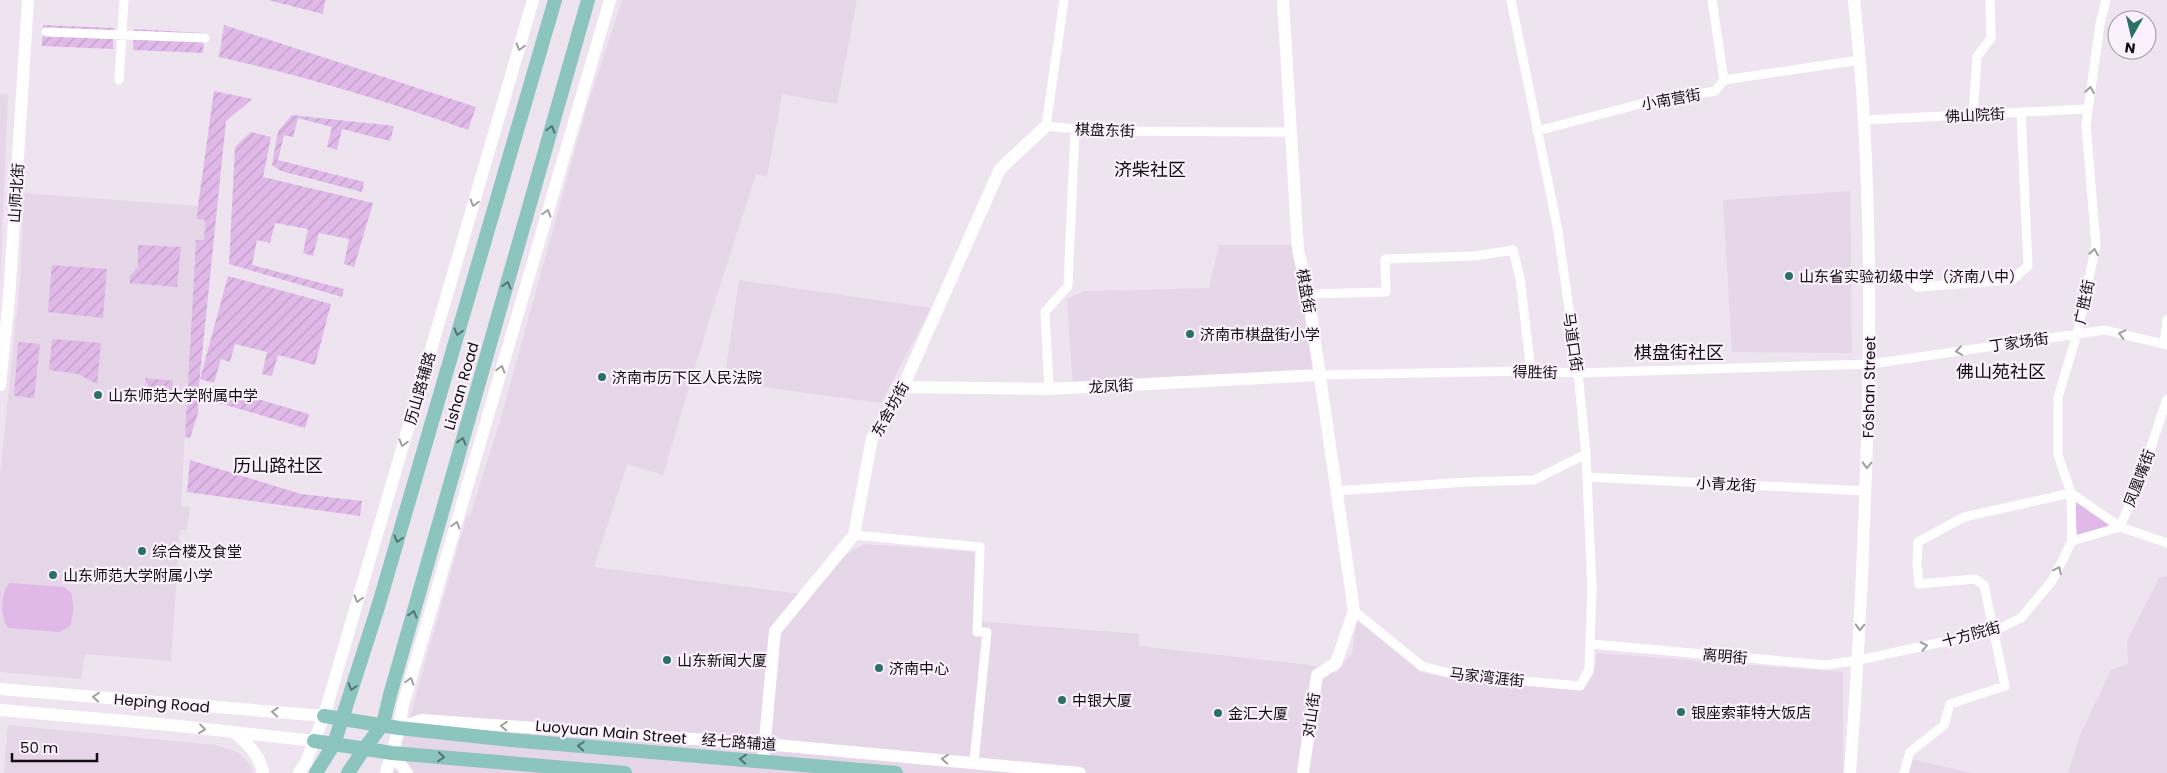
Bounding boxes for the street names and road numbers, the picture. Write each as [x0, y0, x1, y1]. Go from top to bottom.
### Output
street label: 小南营街 [1640, 83, 1702, 115]
street label: 佛山院街 [1944, 103, 2006, 127]
street label: 棋盘东街 [1075, 118, 1135, 142]
street label: 山师北街 [3, 162, 29, 224]
street label: 棋盘街 [1292, 267, 1320, 315]
street label: 广胜街 [2069, 278, 2099, 326]
street label: 马道口街 [1558, 311, 1588, 373]
street label: 丁家场街 [1988, 327, 2050, 357]
street label: Fóshan Street [1858, 336, 1880, 438]
street label: Lishan Road [438, 340, 484, 432]
street label: 历山路辅路 [400, 349, 440, 427]
street label: 得胜街 [1512, 361, 1558, 383]
street label: 龙凤街 [1088, 374, 1134, 398]
street label: 东舍坊街 [866, 378, 914, 440]
street label: 凤凰嘴街 [2118, 446, 2160, 510]
street label: 小青龙街 [1695, 472, 1757, 496]
street label: 十方院街 [1939, 616, 2003, 652]
street label: 离明街 [1702, 644, 1748, 668]
street label: 马家湾涯街 [1449, 663, 1525, 691]
street label: Heping Road [113, 688, 211, 718]
street label: 对山街 [1297, 691, 1325, 739]
street label: Luoyuan Main Street [534, 715, 688, 749]
street label: 经七路辅道 [701, 729, 777, 755]

